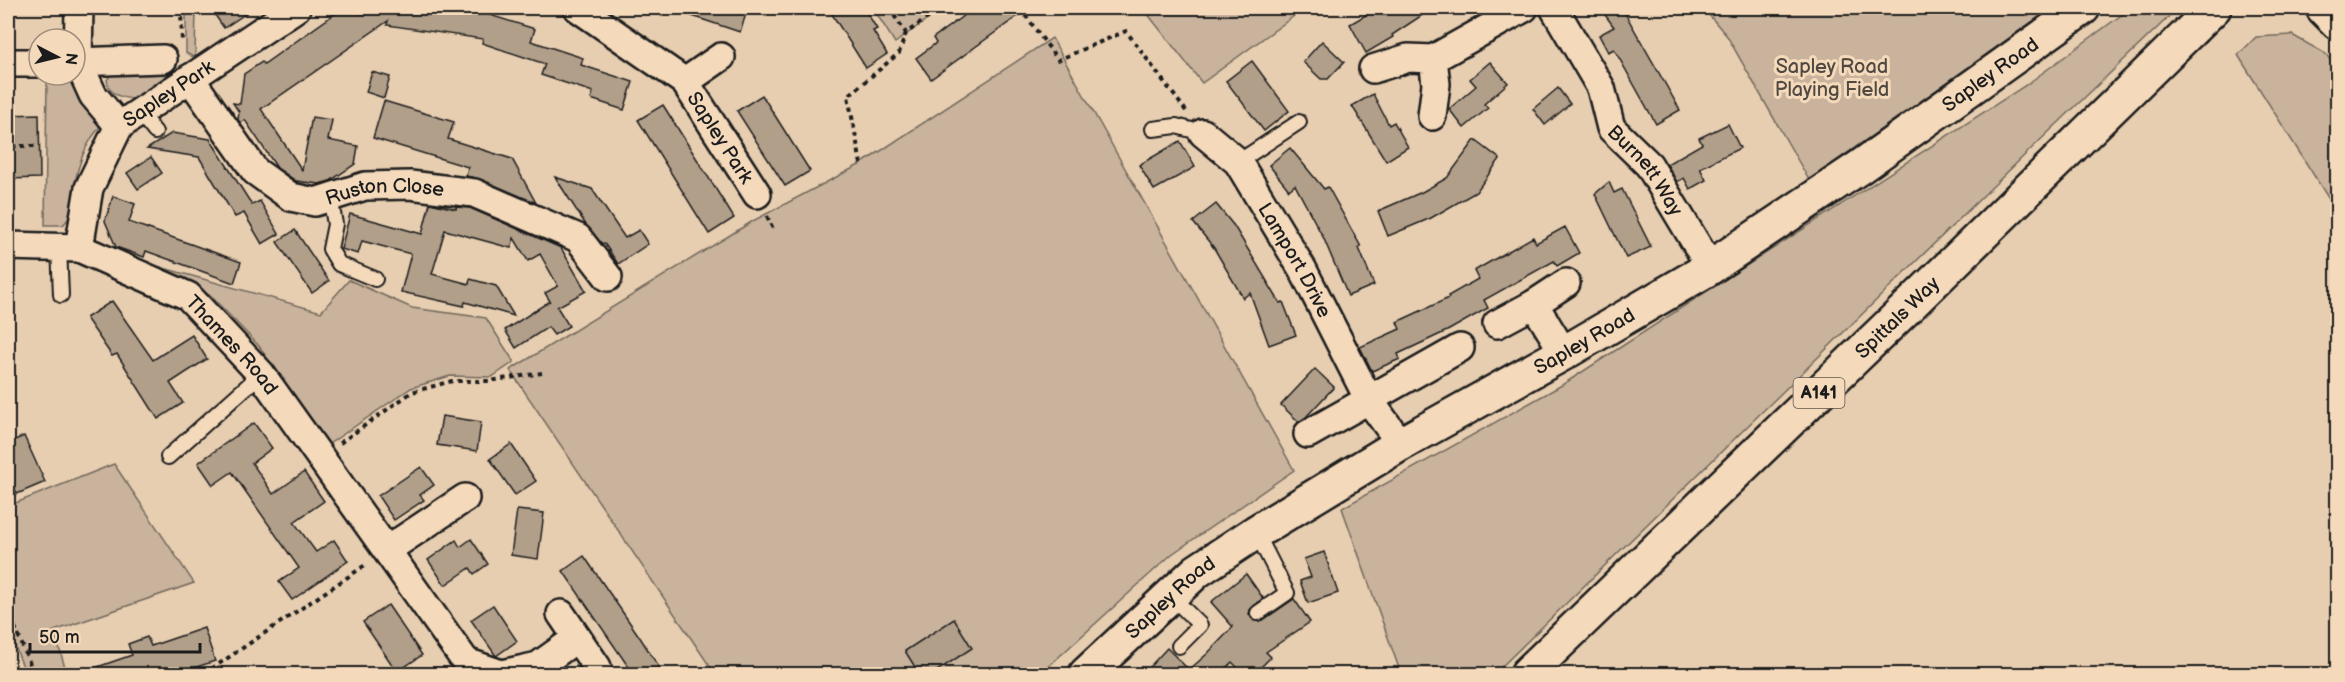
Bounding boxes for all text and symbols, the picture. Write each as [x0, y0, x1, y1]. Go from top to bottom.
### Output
north arrow [27, 27, 87, 87]
street label: Sapley Road [1938, 33, 2043, 118]
text: N [60, 52, 81, 66]
street label: Sapley Park [119, 55, 219, 133]
park label: Sapley Road Playing Field [1775, 55, 1889, 102]
street label: Sapley Park [681, 88, 758, 189]
street label: Burnett Way [1602, 120, 1688, 220]
street label: Ruston Close [322, 174, 446, 211]
street label: Lamport Drive [1252, 199, 1336, 322]
street label: Spittals Way [1851, 272, 1945, 364]
street label: Thames Road [180, 291, 283, 400]
street label: Sapley Road [1530, 303, 1640, 380]
road number: A141 [1794, 378, 1844, 408]
street label: Sapley Road [1121, 551, 1220, 644]
scale bar [30, 616, 200, 654]
text: 50 m [39, 627, 80, 648]

